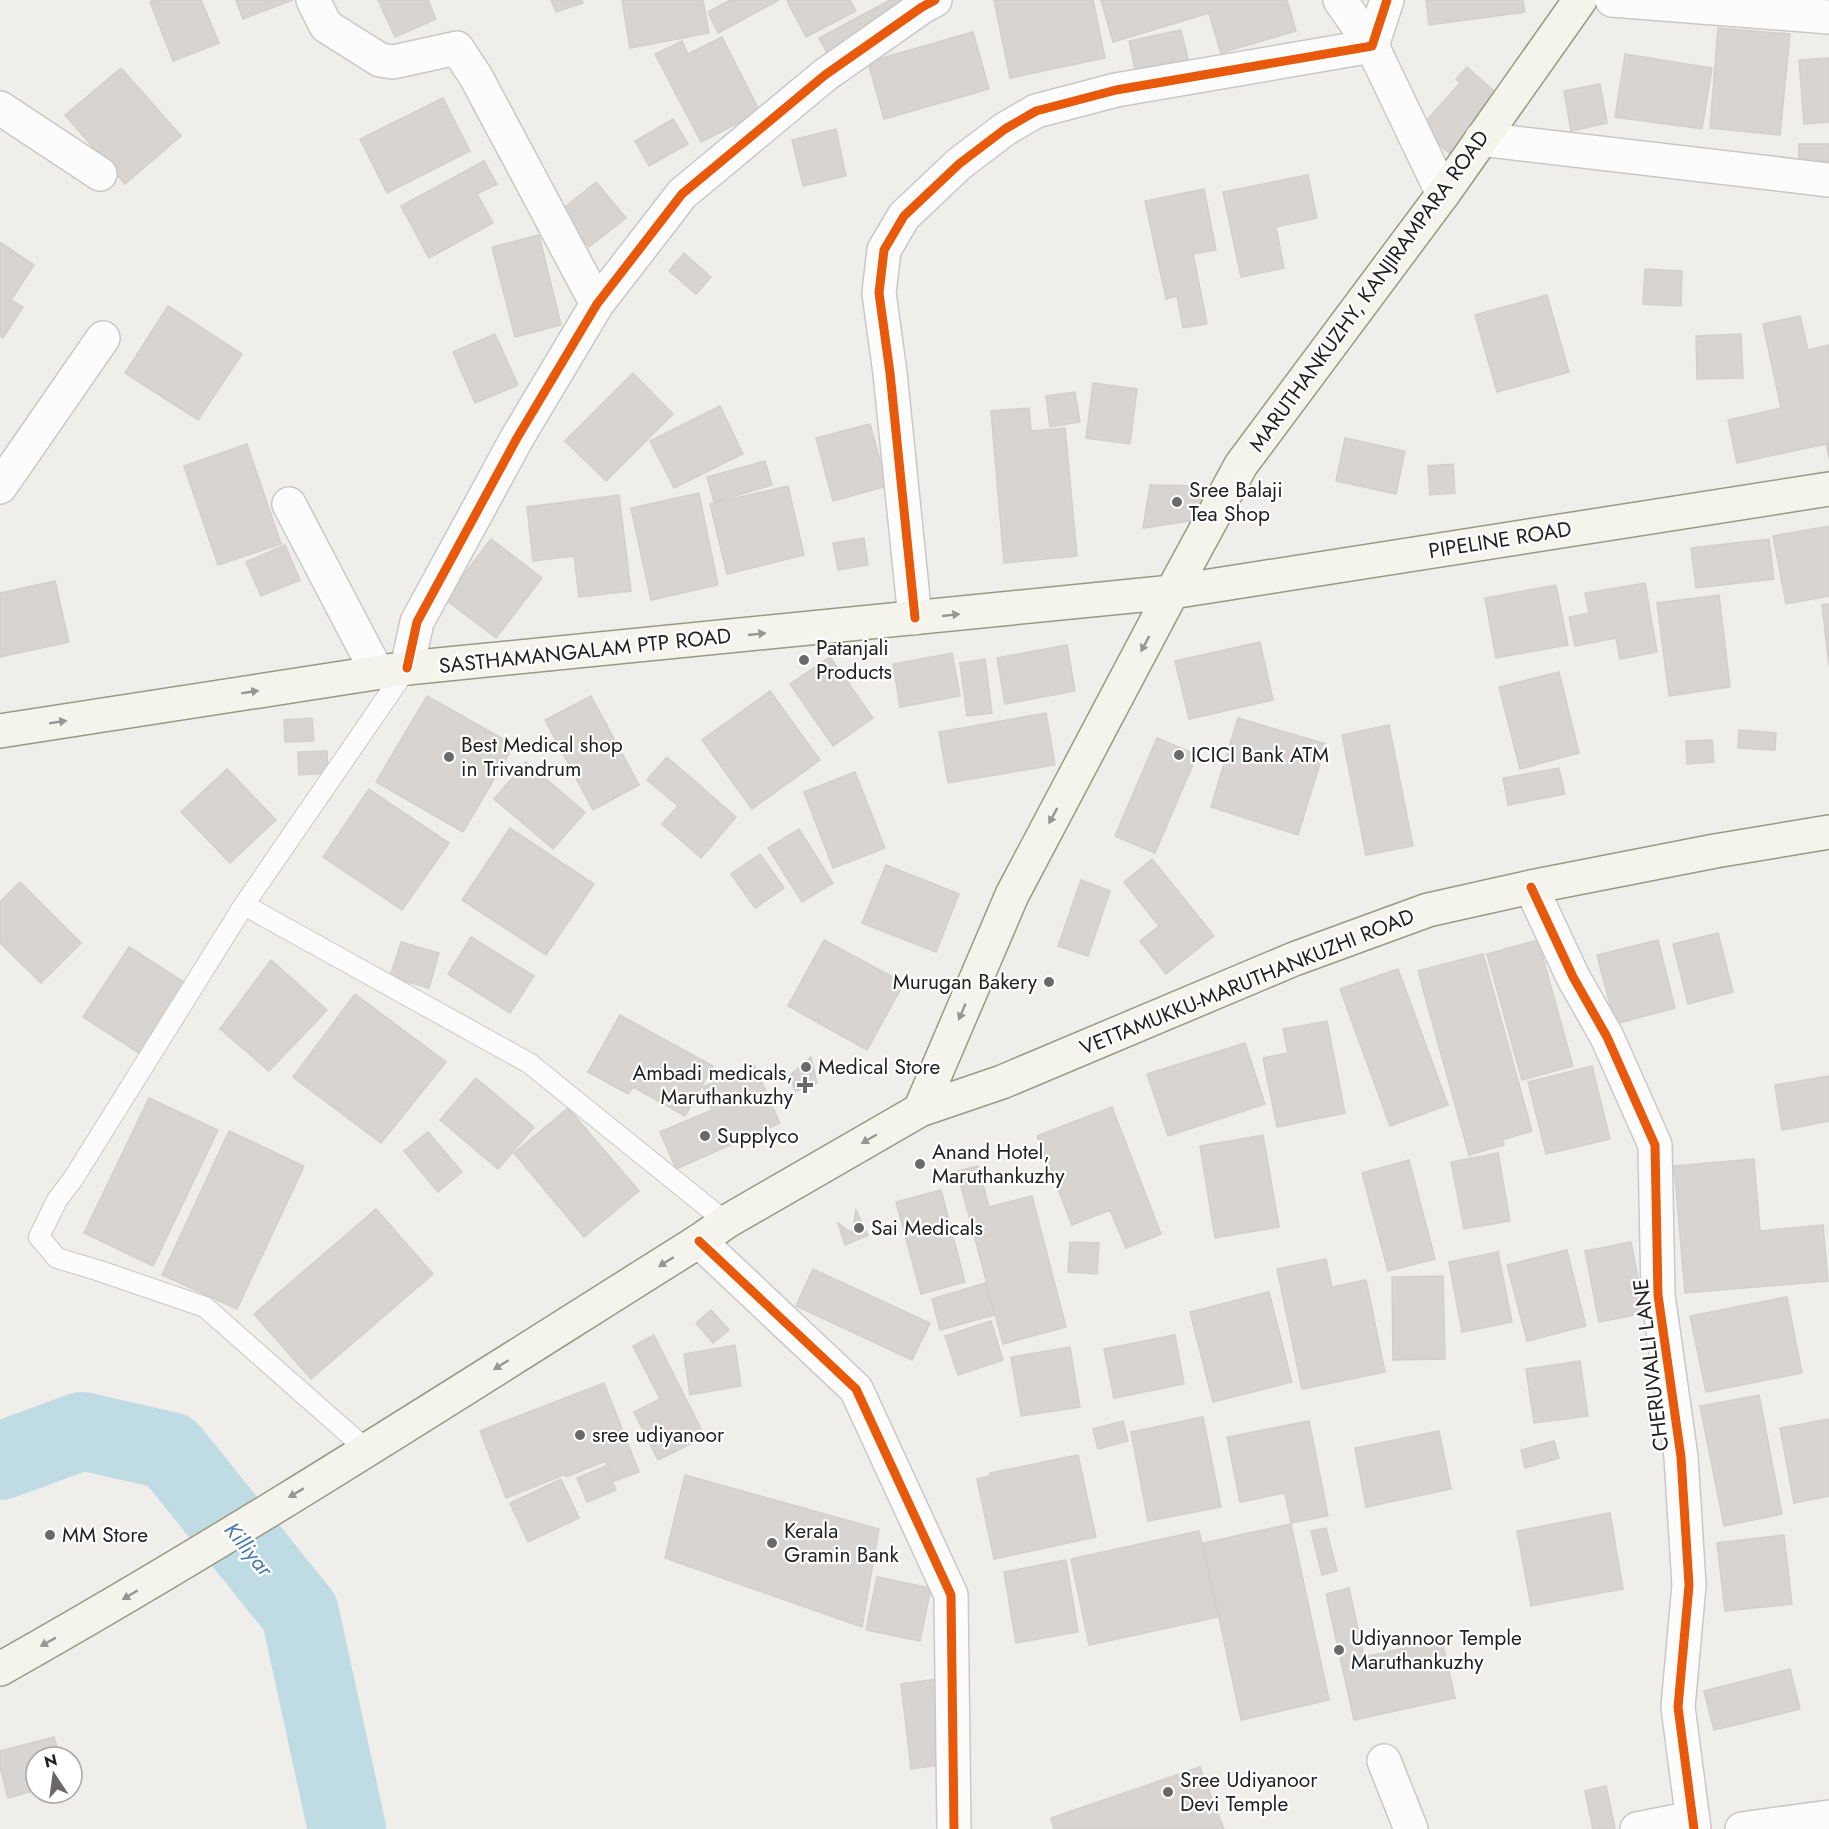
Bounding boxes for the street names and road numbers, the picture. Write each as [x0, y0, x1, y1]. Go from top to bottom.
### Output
street label: MARUTHANKUZHY, KANJIRAMPARA ROAD [1242, 124, 1496, 458]
street label: PIPELINE ROAD [1426, 514, 1574, 566]
street label: SASTHAMANGALAM PTP ROAD [437, 621, 733, 681]
street label: VETTAMUKKU-MARUTHANKUZHI ROAD [1075, 901, 1419, 1063]
street label: CHERUVALLI LANE [1626, 1277, 1676, 1453]

